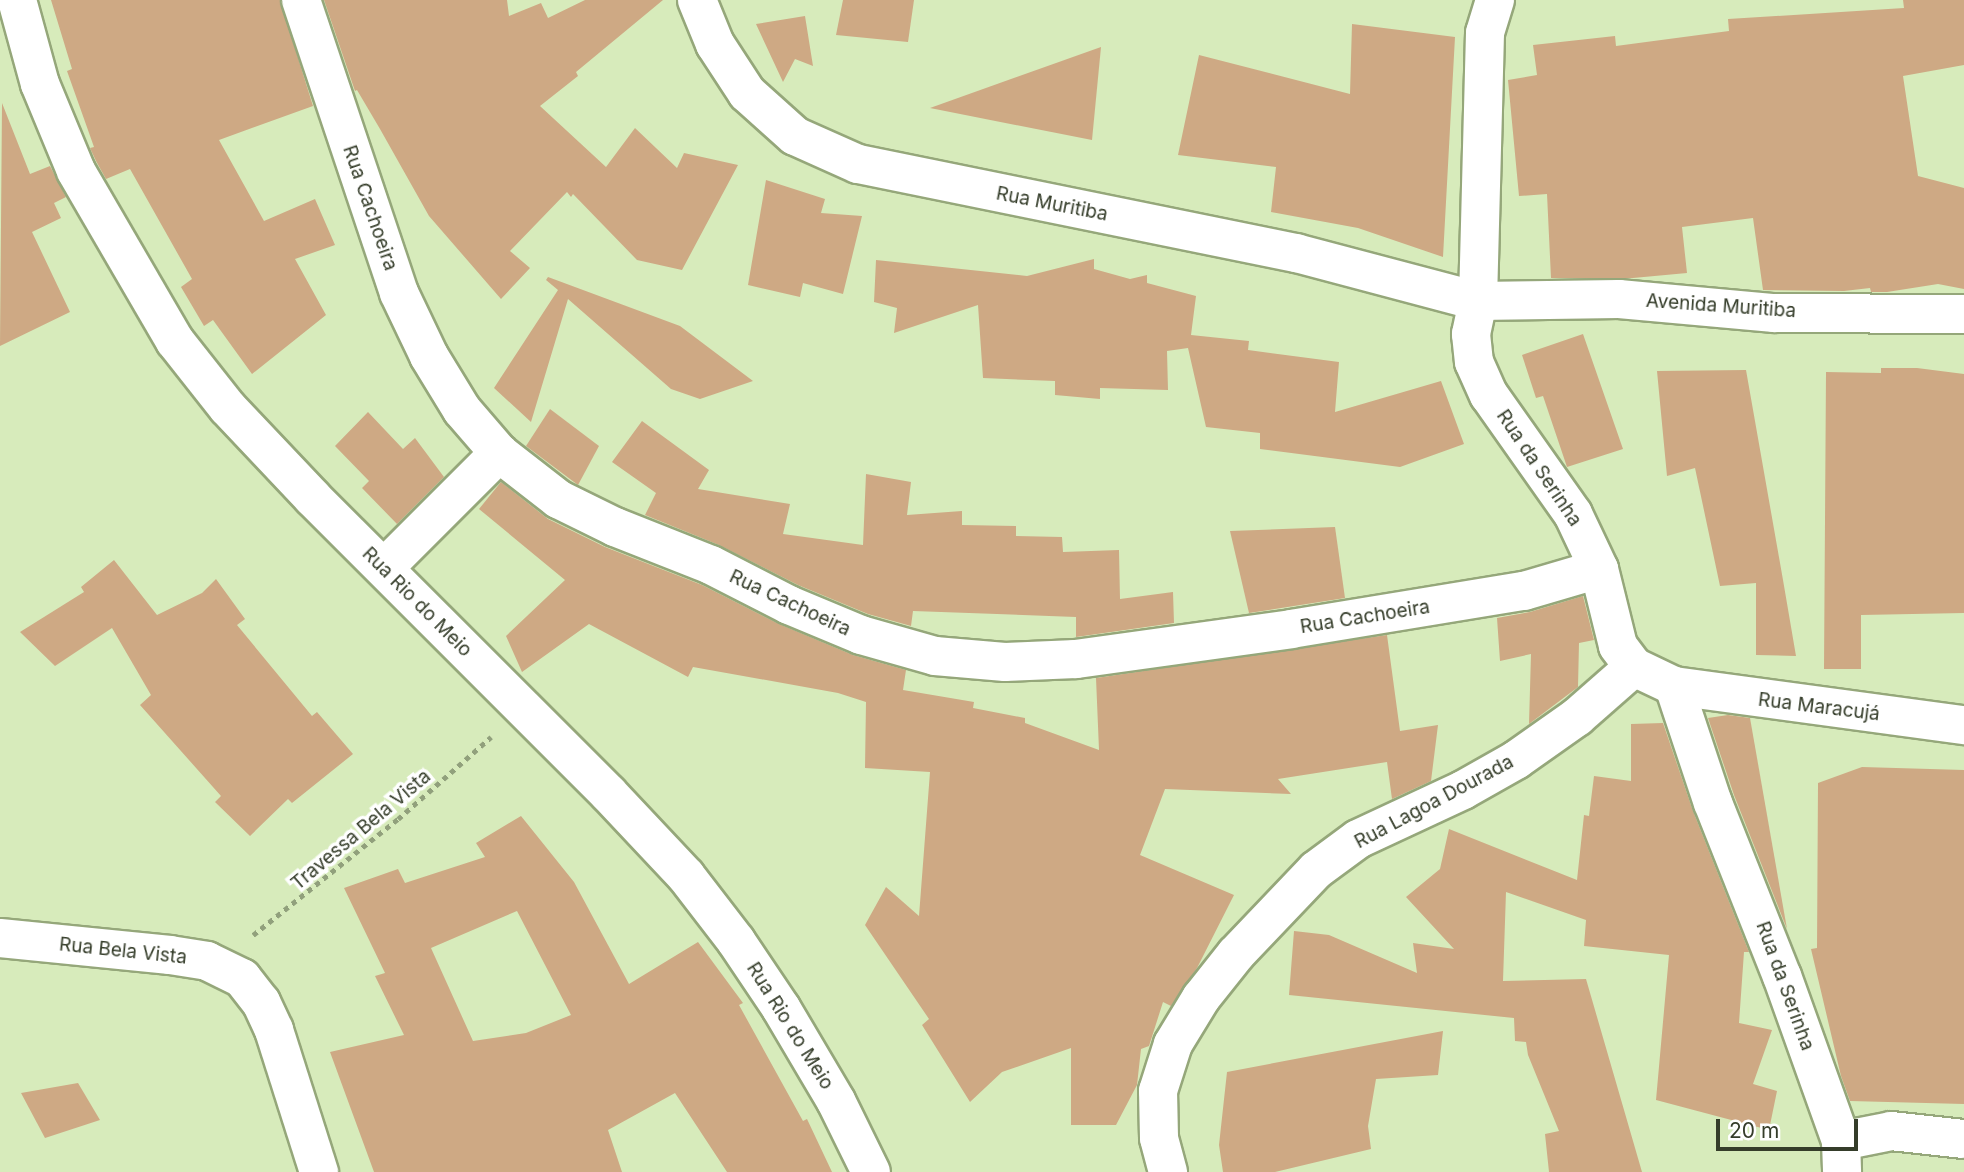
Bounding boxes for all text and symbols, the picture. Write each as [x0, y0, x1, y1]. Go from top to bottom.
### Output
street label: Rua Cachoeira [338, 142, 402, 274]
street label: Rua Muritiba [994, 182, 1110, 226]
street label: Avenida Muritiba [1645, 289, 1797, 323]
street label: Rua da Serinha [1492, 405, 1586, 531]
street label: Rua Rio do Meio [357, 542, 477, 662]
street label: Rua Cachoeira [726, 565, 854, 641]
street label: Rua Cachoeira [1299, 595, 1431, 639]
street label: Rua Maracujá [1757, 688, 1881, 726]
street label: Rua Lagoa Dourada [1351, 750, 1517, 854]
street label: Travessa Bela Vista [287, 765, 435, 895]
street label: Rua da Serinha [1751, 918, 1819, 1054]
street label: Rua Bela Vista [58, 933, 188, 969]
street label: Rua Rio do Meio [742, 958, 838, 1094]
scale bar [1719, 1106, 1861, 1150]
text: 20 m [1729, 1118, 1779, 1143]

